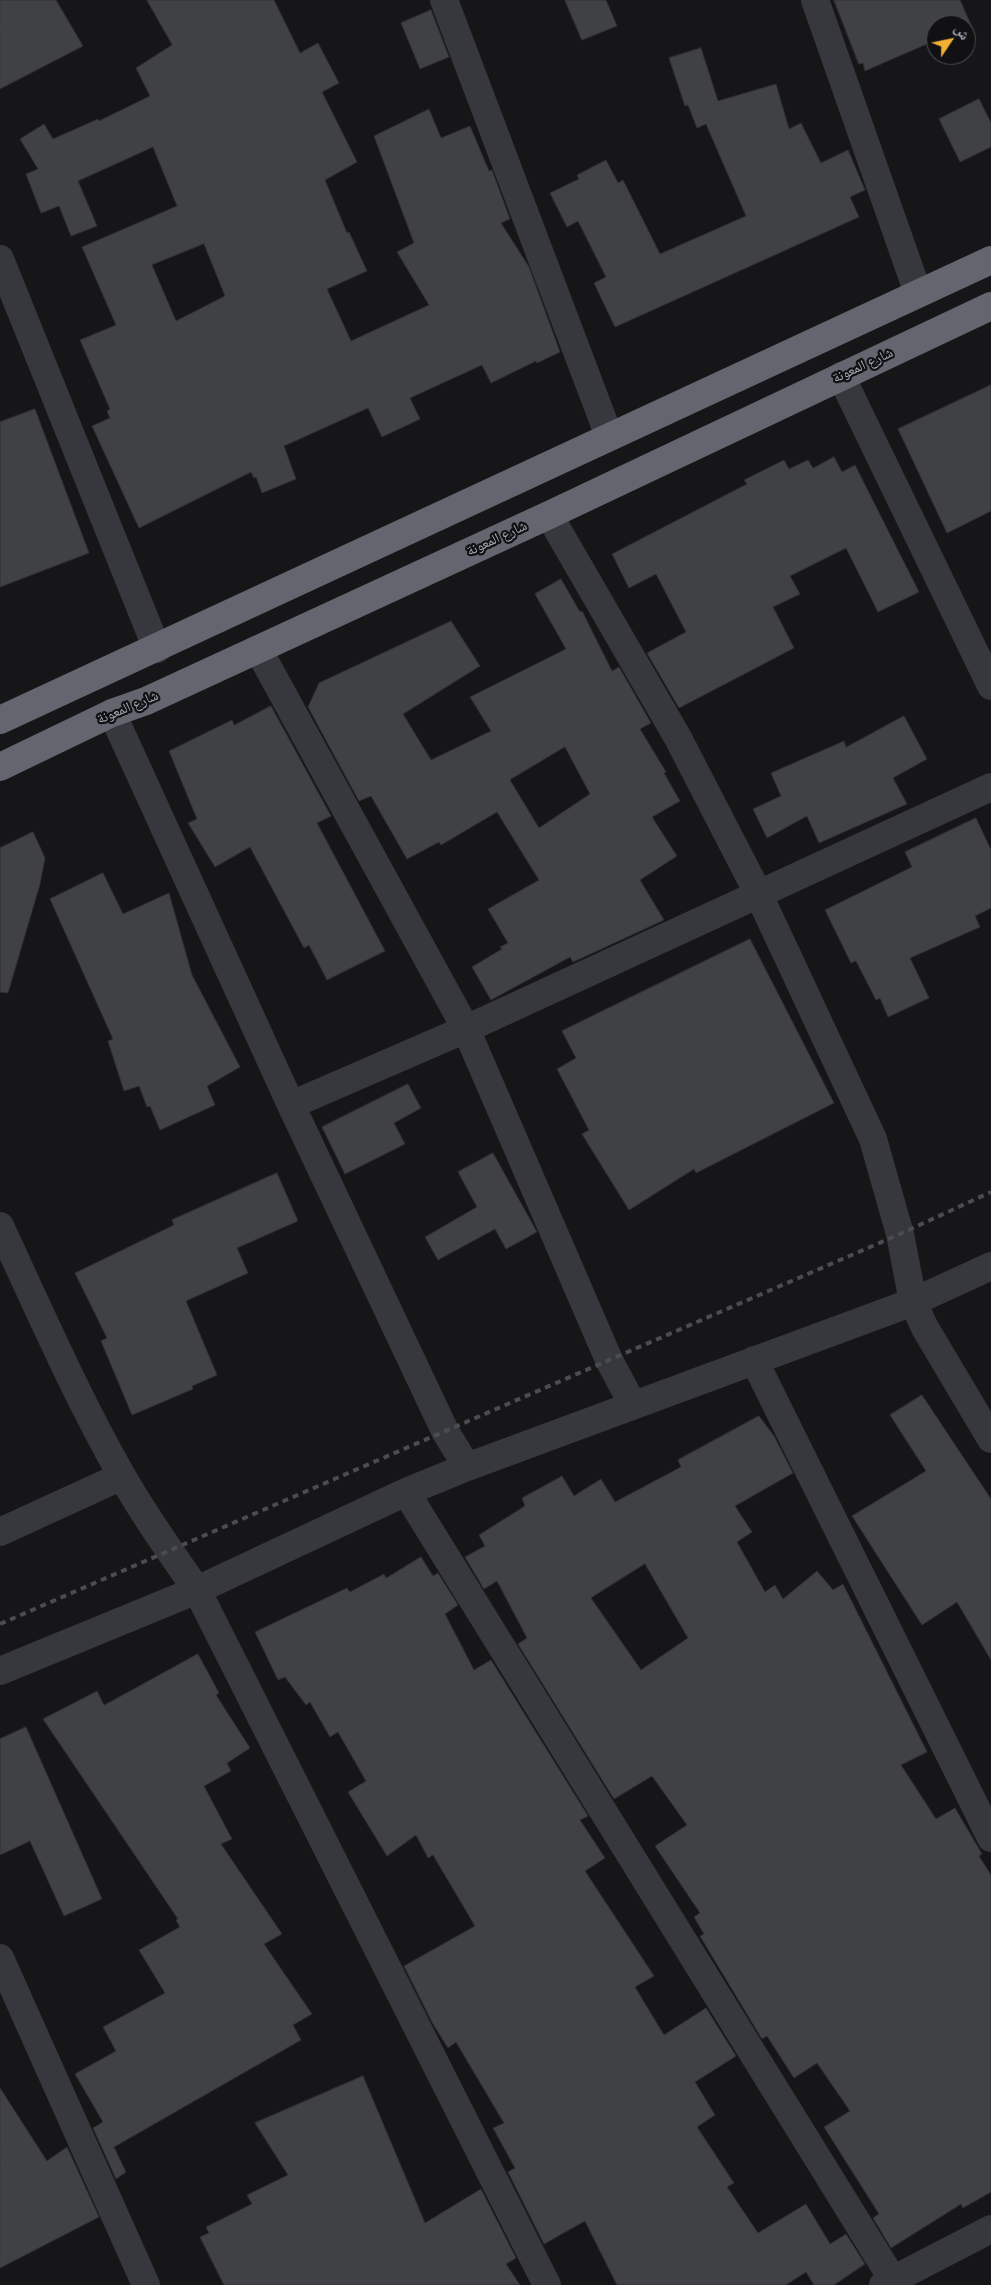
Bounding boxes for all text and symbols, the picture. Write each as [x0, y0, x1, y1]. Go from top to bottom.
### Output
north arrow [926, 15, 976, 65]
text: ش [952, 22, 973, 43]
street label: شارع المعونة [830, 345, 896, 387]
street label: شارع المعونة [464, 518, 530, 560]
street label: شارع المعونة [95, 688, 161, 728]

